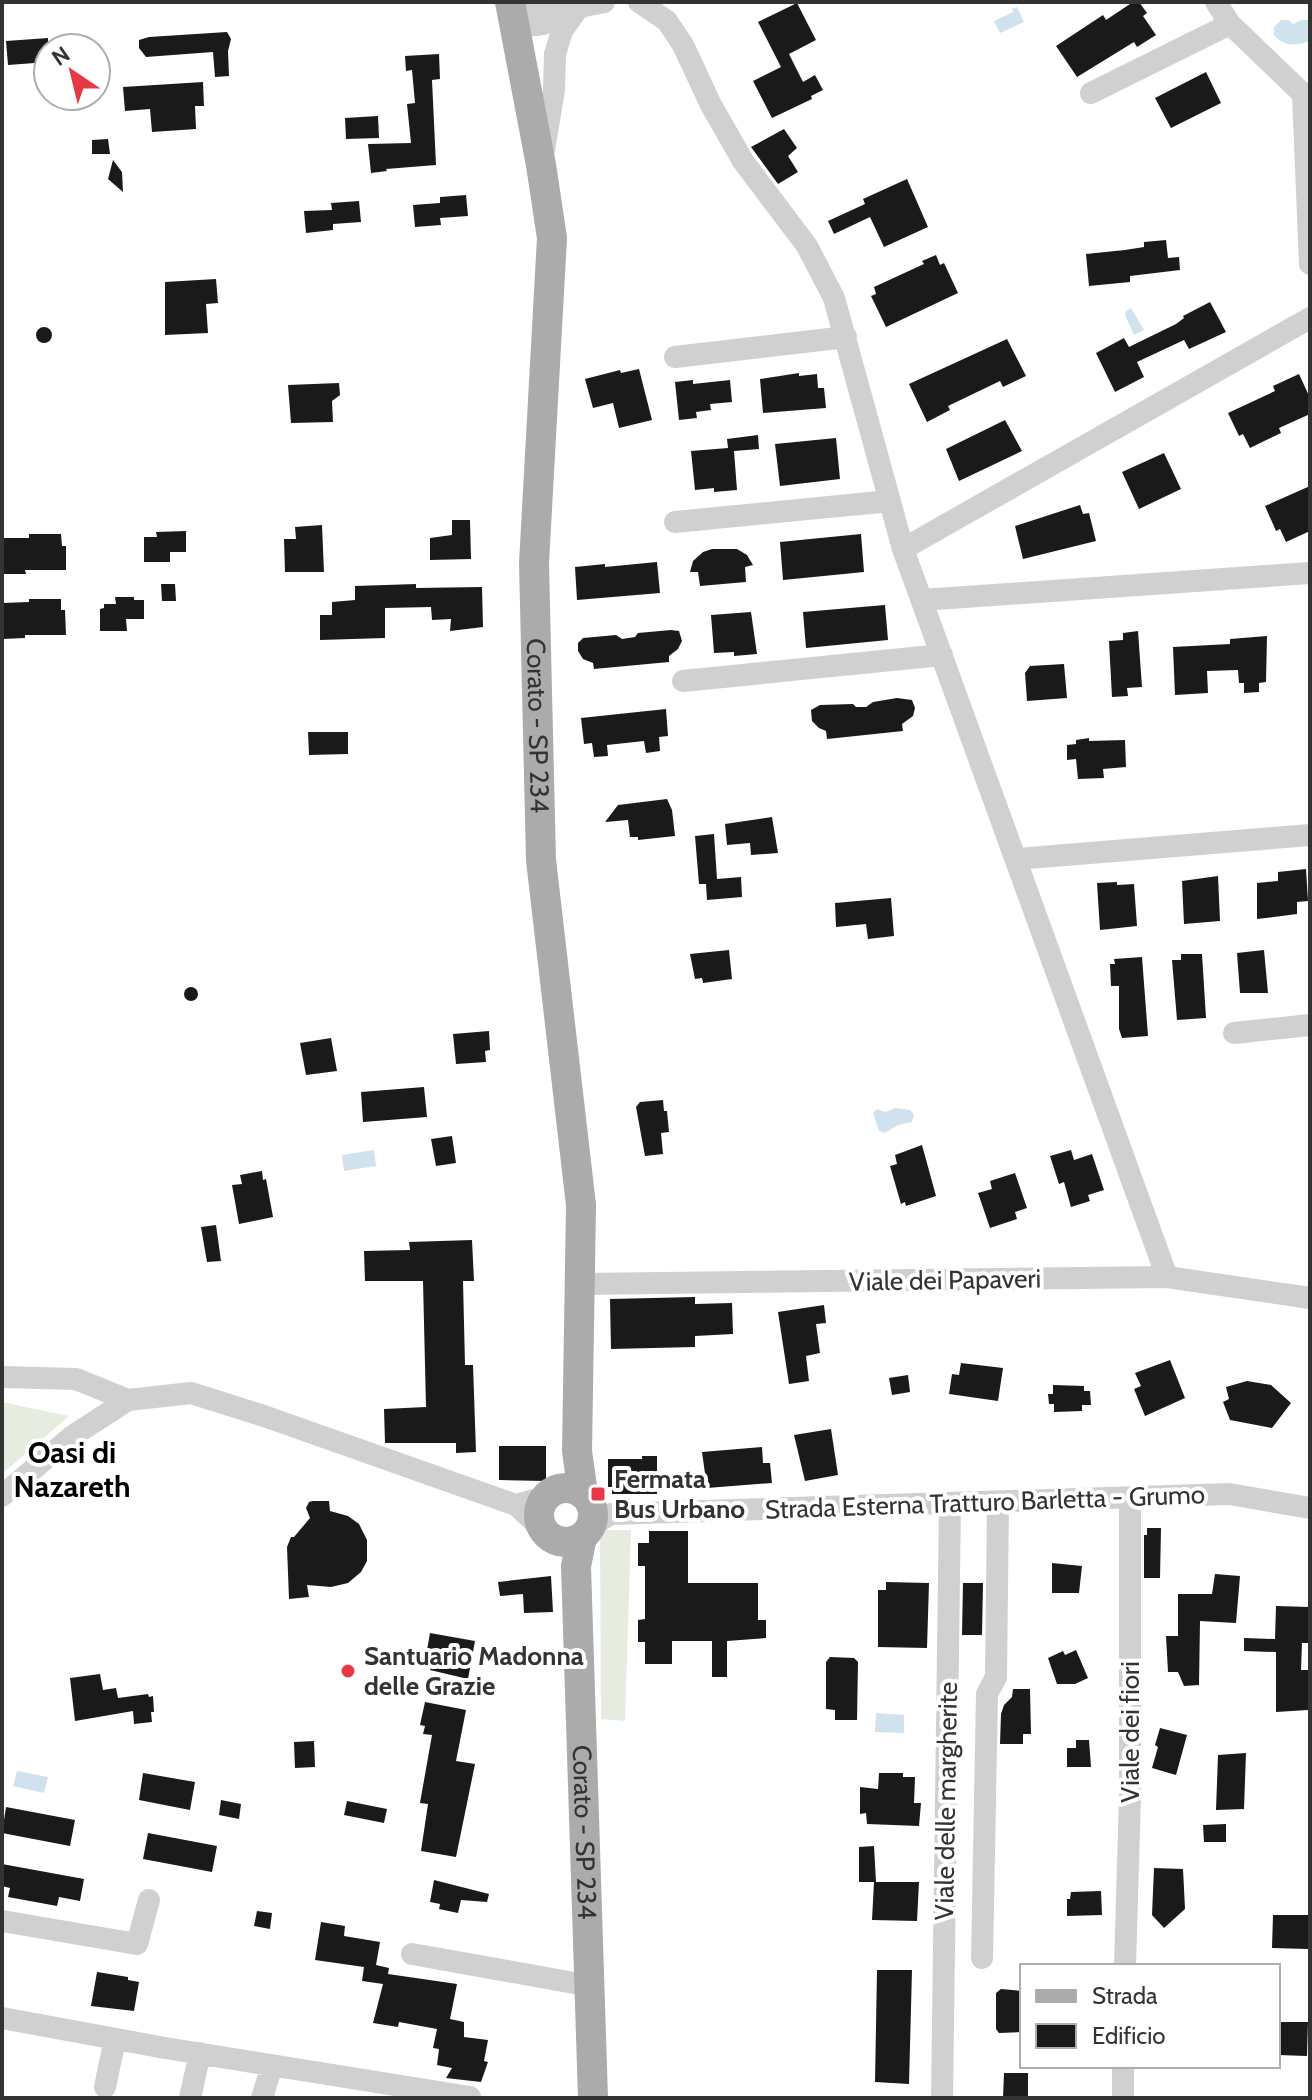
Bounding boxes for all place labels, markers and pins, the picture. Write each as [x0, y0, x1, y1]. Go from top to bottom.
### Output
place label: Fermata Bus Urbano [614, 1463, 745, 1525]
marker: Fermata Bus Urbano [589, 1485, 607, 1503]
place label: Santuario Madonna delle Grazie [364, 1640, 584, 1702]
marker: Santuario Madonna delle Grazie [339, 1662, 357, 1680]

